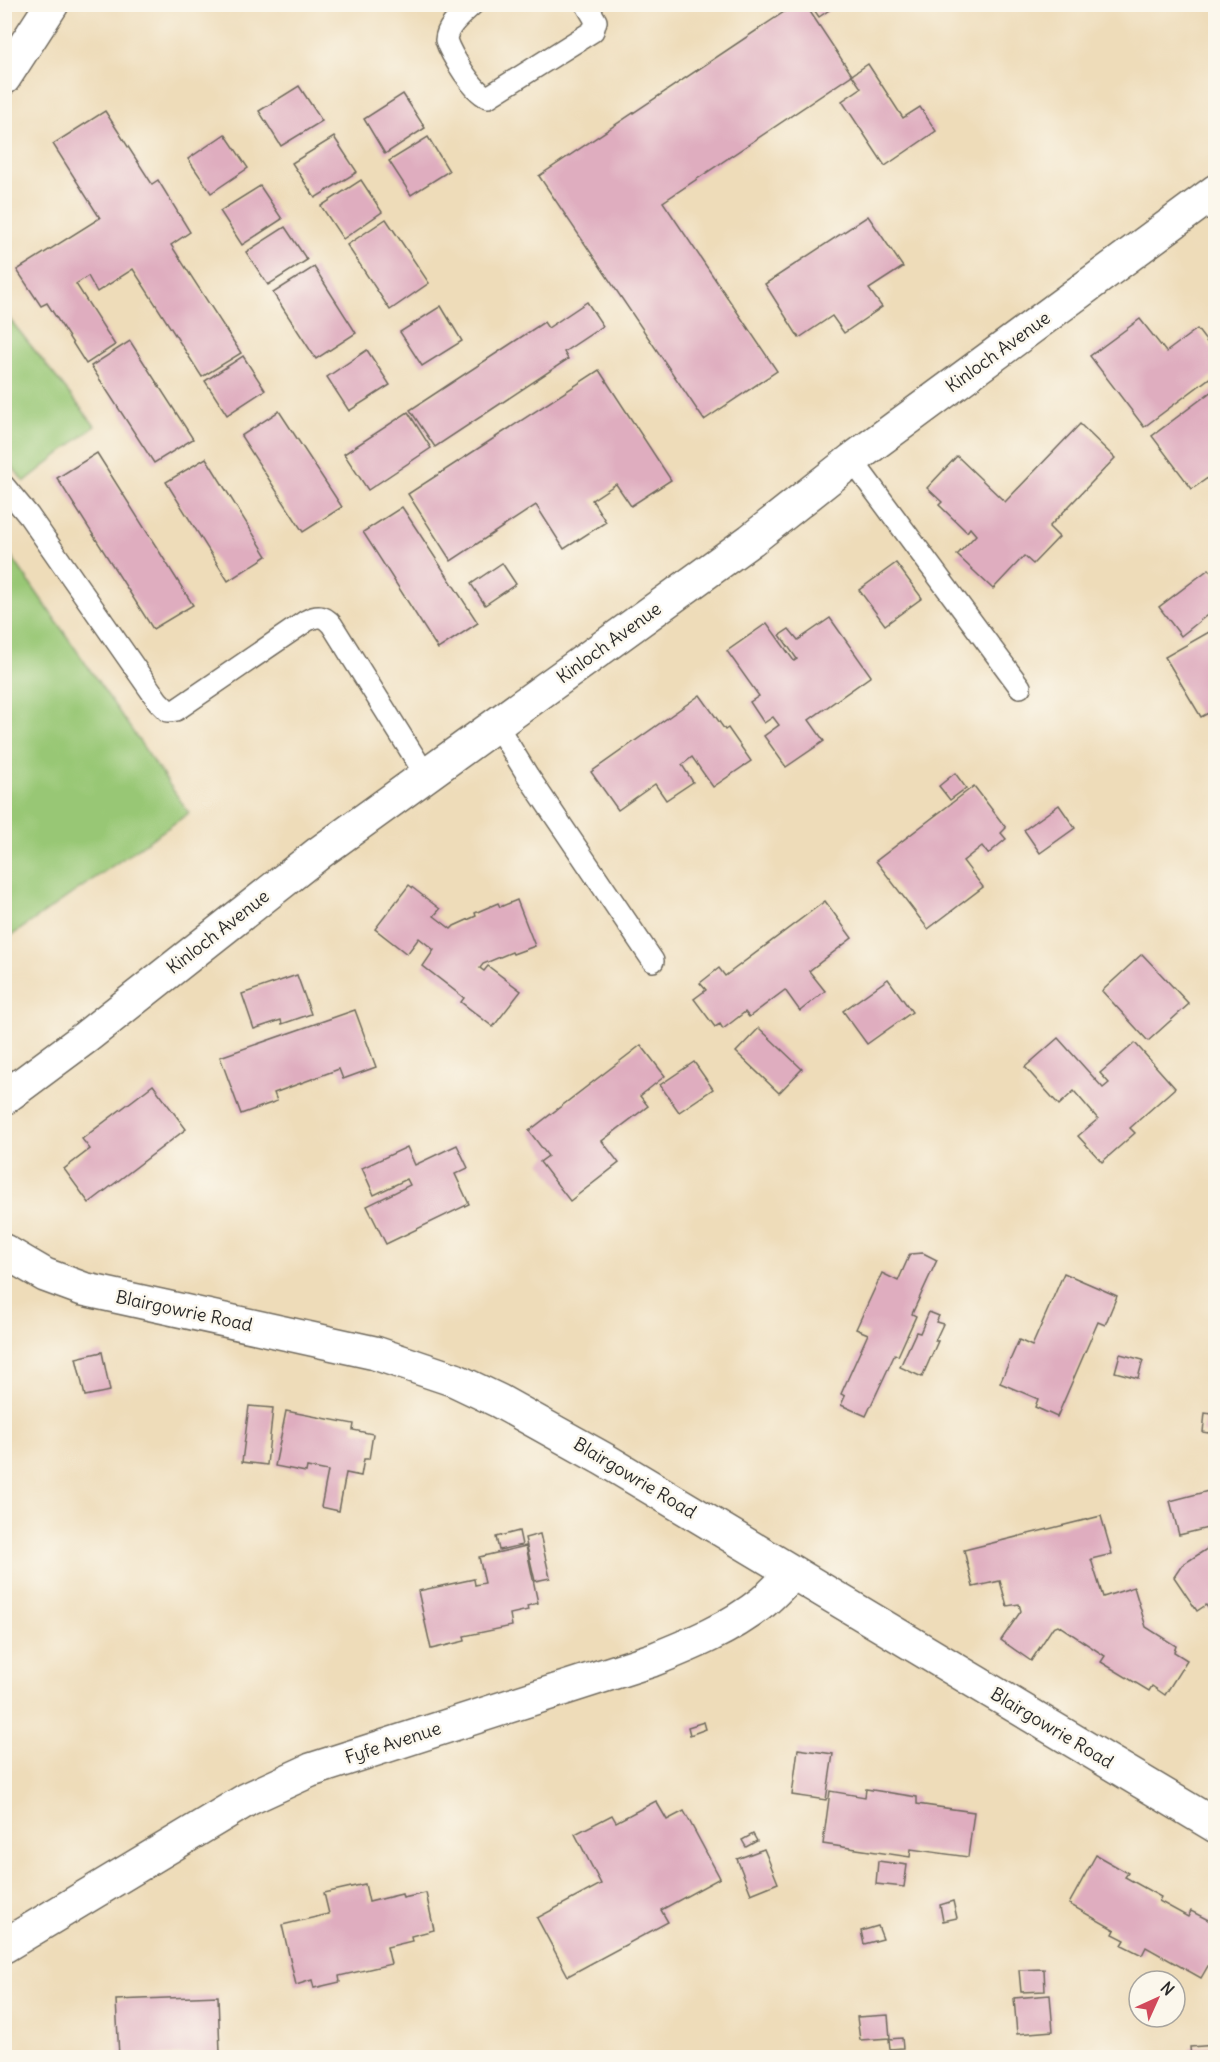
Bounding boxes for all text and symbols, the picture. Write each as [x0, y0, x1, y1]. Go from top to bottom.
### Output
street label: Kinloch Avenue [941, 306, 1055, 397]
street label: Kinloch Avenue [552, 597, 666, 688]
street label: Kinloch Avenue [162, 884, 274, 979]
street label: Blairgowrie Road [114, 1285, 255, 1336]
street label: Blairgowrie Road [570, 1432, 701, 1523]
street label: Blairgowrie Road [987, 1682, 1118, 1773]
street label: Fyfe Avenue [342, 1716, 444, 1769]
north arrow [1127, 1969, 1187, 2029]
text: N [1157, 1977, 1179, 1999]

